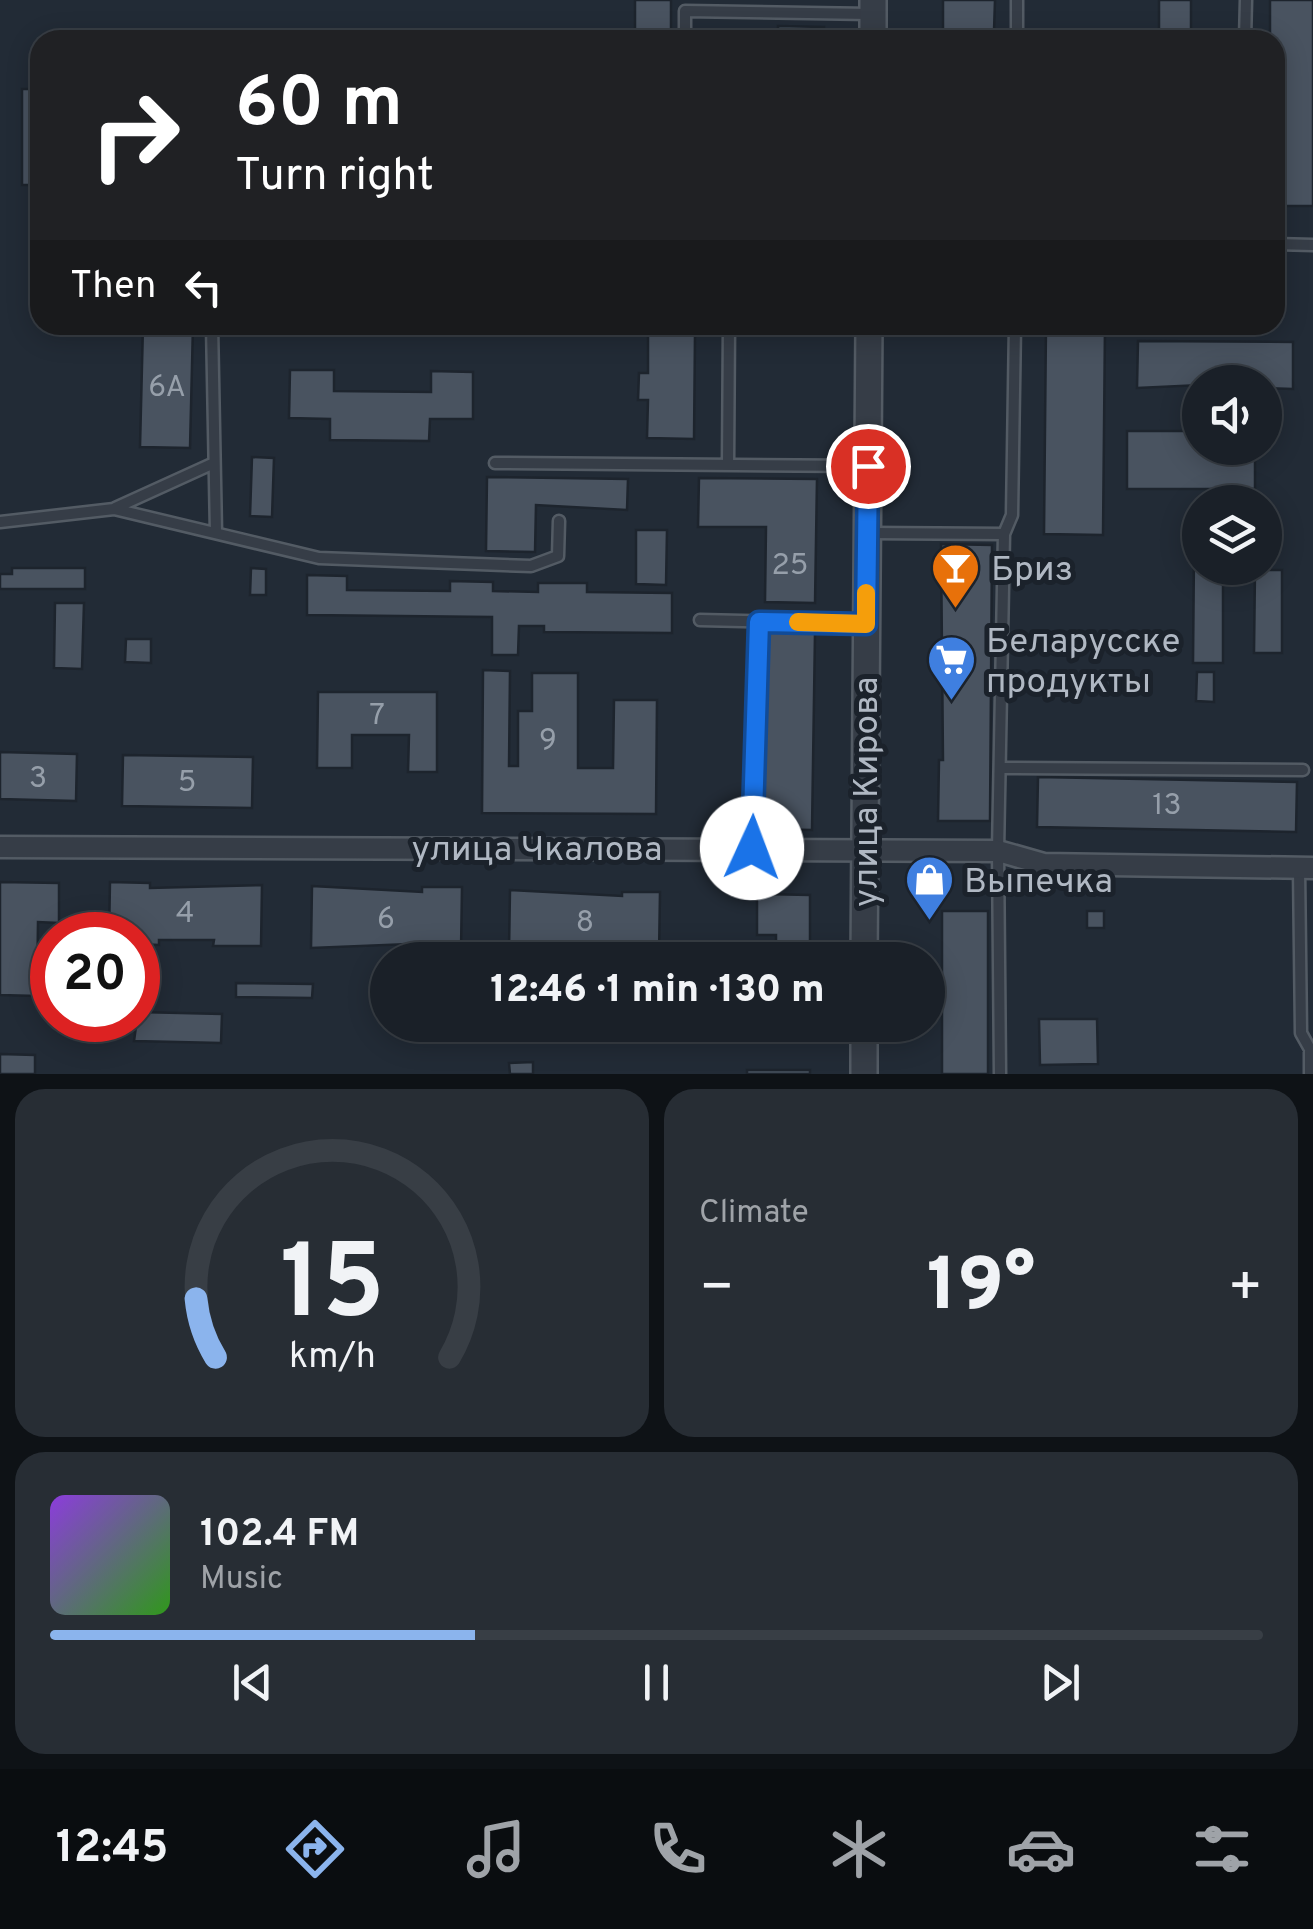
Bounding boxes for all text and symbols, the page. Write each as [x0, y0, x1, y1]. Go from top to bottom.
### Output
text: 60 m [235, 62, 403, 151]
icon: right [70, 70, 200, 200]
text: Turn right [235, 149, 434, 206]
icon: left [176, 260, 231, 315]
text: Then [70, 263, 156, 312]
map controls [1182, 365, 1282, 585]
button: sound [1182, 365, 1282, 465]
house number: 6А [148, 370, 186, 407]
pin [826, 424, 911, 509]
icon: arrive [841, 439, 896, 494]
button: layers [1182, 485, 1282, 585]
bar icon: Бриз [930, 542, 982, 610]
house number: 25 [772, 548, 809, 585]
place label: Бриз [991, 549, 1073, 593]
place label: Беларусске продукты [986, 621, 1180, 705]
supermarket icon: Беларусске продукты [925, 634, 977, 702]
street label: улица Кирова [846, 677, 890, 907]
house number: 7 [369, 698, 385, 735]
house number: 9 [539, 723, 557, 760]
house number: 3 [29, 761, 47, 798]
house number: 5 [178, 765, 196, 802]
house number: 13 [1152, 788, 1182, 825]
position arrow [700, 796, 804, 900]
street label: улица Чкалова [411, 829, 663, 873]
shop icon: Выпечка [903, 854, 955, 922]
place label: Выпечка [964, 861, 1113, 905]
house number: 4 [176, 896, 194, 933]
house number: 6 [377, 902, 395, 939]
house number: 8 [576, 905, 594, 942]
speed limit sign: 20 [30, 912, 160, 1042]
text: 12:46 · 1 min · 130 m [490, 967, 825, 1016]
text: Climate [699, 1194, 809, 1234]
text: 15 [279, 1223, 385, 1355]
text: 19° [927, 1242, 1035, 1337]
text: − [699, 1255, 734, 1325]
text: + [1228, 1255, 1263, 1325]
text: km/h [289, 1335, 375, 1381]
text: 102.4 FM [200, 1511, 359, 1560]
text: Music [200, 1560, 283, 1600]
icon: previous [225, 1655, 280, 1710]
icon: pause [629, 1655, 684, 1710]
icon: next [1033, 1655, 1088, 1710]
icon: directions [280, 1814, 350, 1884]
icon: music [461, 1814, 531, 1884]
icon: phone [643, 1814, 713, 1884]
icon: climate [824, 1814, 894, 1884]
icon: car [1006, 1814, 1076, 1884]
icon: filters [1187, 1814, 1257, 1884]
text: 12:45 [56, 1821, 169, 1878]

